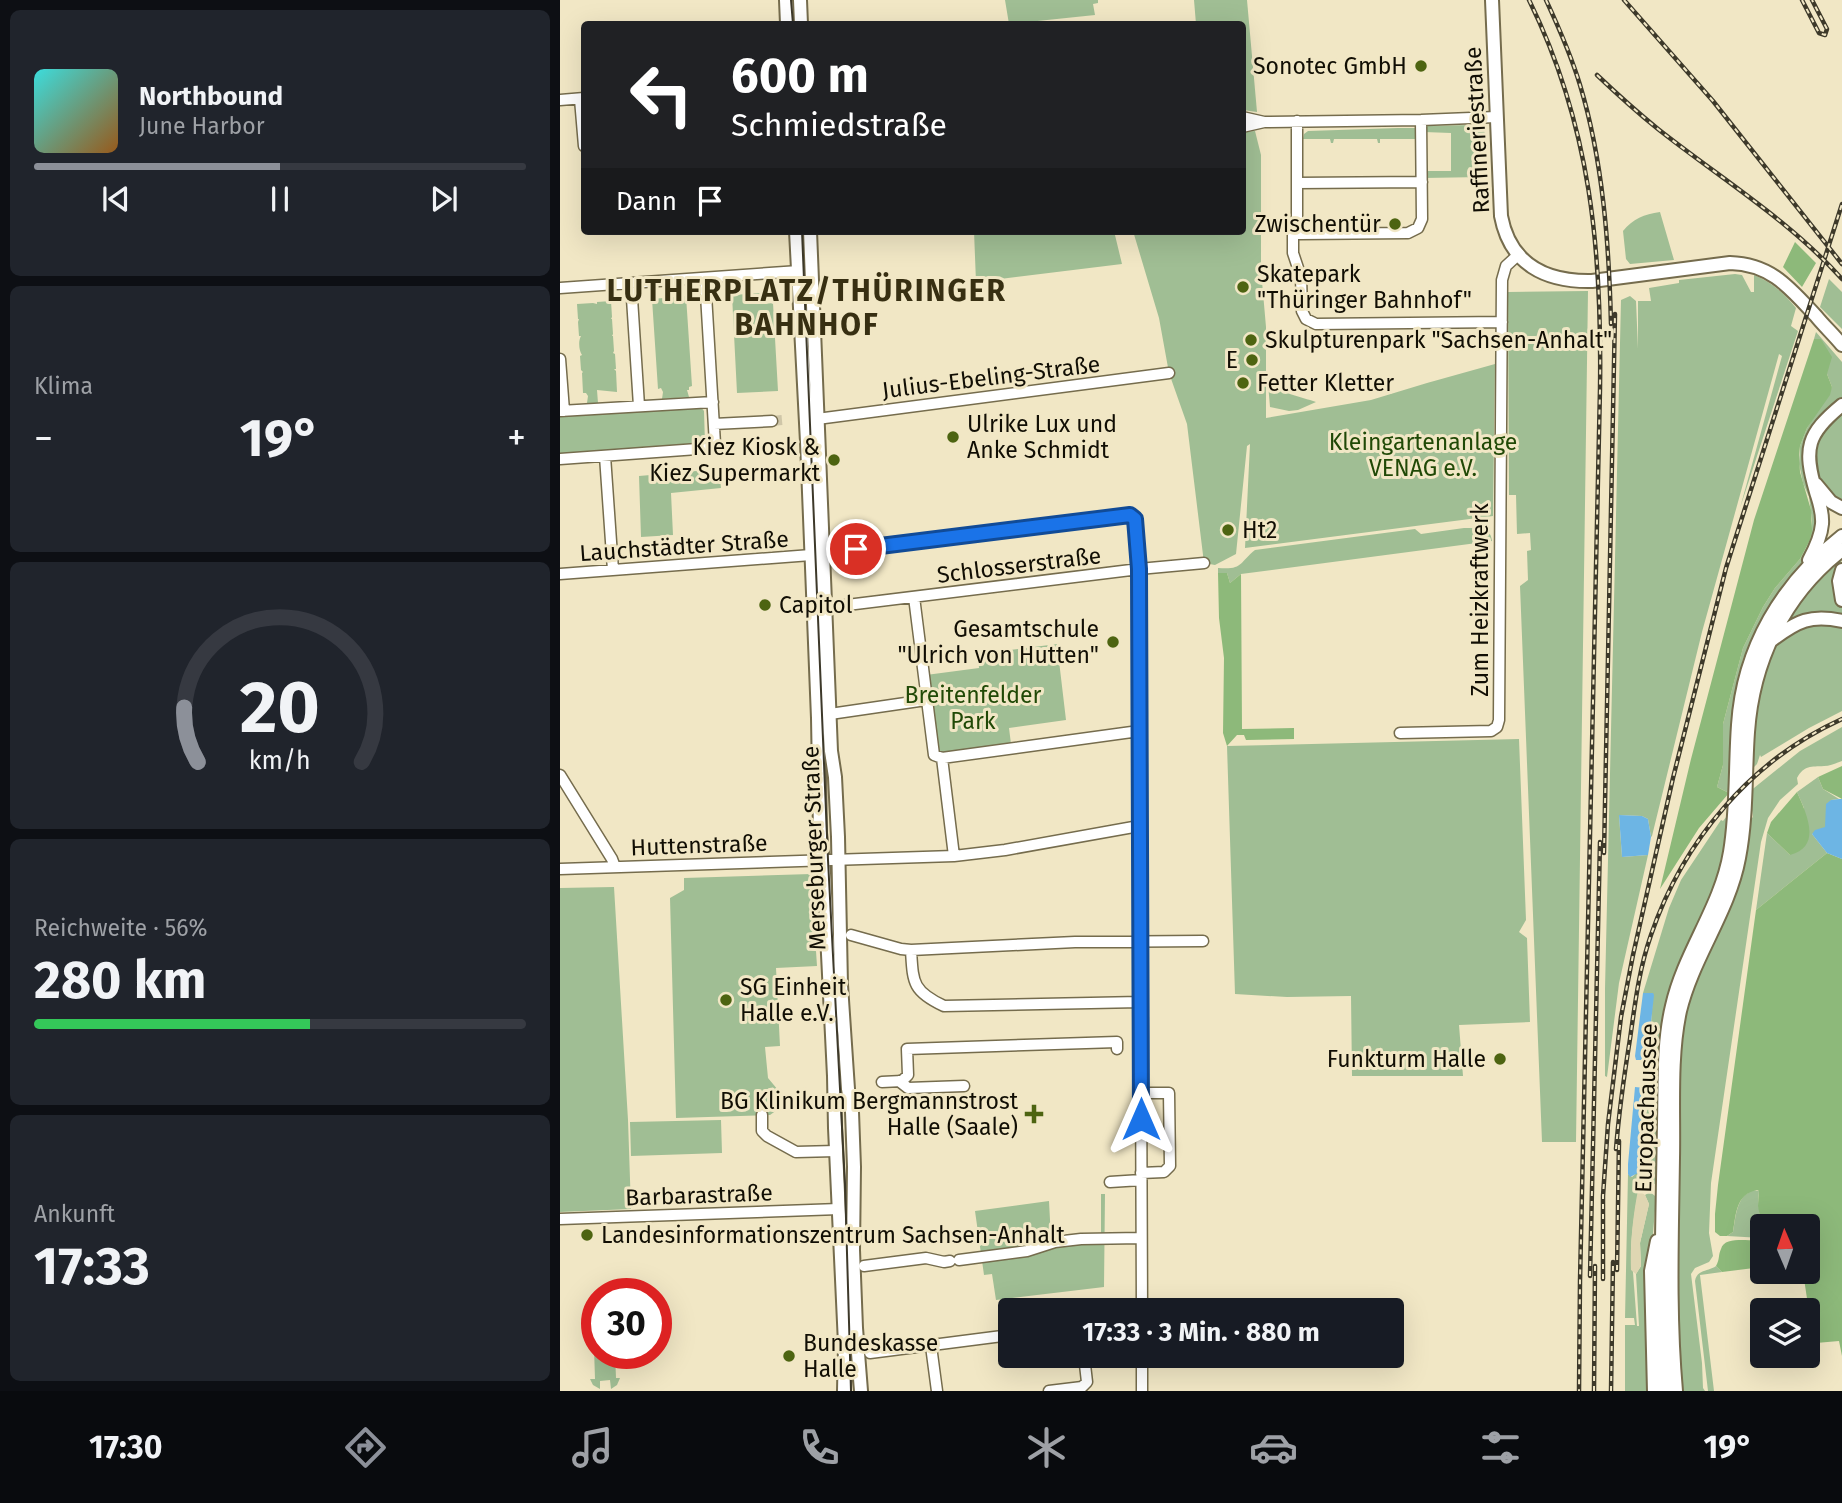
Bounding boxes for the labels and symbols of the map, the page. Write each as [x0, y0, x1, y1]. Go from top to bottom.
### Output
street label: Raffineriestraße [1459, 46, 1495, 214]
place label: Sonotec GmbH [1253, 52, 1407, 80]
marker: Sonotec GmbH [1413, 58, 1429, 74]
place label: Zwischentür [1254, 210, 1381, 238]
marker: Zwischentür [1387, 216, 1403, 232]
place label: Skatepark "Thüringer Bahnhof" [1257, 260, 1472, 314]
district label: LUTHERPLATZ/THÜRINGER BAHNHOF [607, 272, 1007, 343]
marker: Skatepark "Thüringer Bahnhof" [1235, 279, 1251, 295]
place label: Skulpturenpark "Sachsen-Anhalt" [1265, 326, 1612, 354]
marker: Skulpturenpark "Sachsen-Anhalt" [1243, 332, 1259, 348]
place label: E [1226, 346, 1238, 374]
street label: Julius-Ebeling-Straße [880, 350, 1102, 404]
marker: E [1244, 352, 1260, 368]
place label: Fetter Kletter [1257, 369, 1394, 397]
marker: Fetter Kletter [1235, 375, 1251, 391]
place label: Ulrike Lux und Anke Schmidt [967, 410, 1117, 464]
park label: Kleingartenanlage VENAG e.V. [1329, 428, 1517, 482]
marker: Ulrike Lux und Anke Schmidt [945, 429, 961, 445]
place label: Kiez Kiosk & Kiez Supermarkt [649, 433, 821, 487]
marker: Kiez Kiosk & Kiez Supermarkt [826, 452, 842, 468]
street label: Zum Heizkraftwerk [1466, 503, 1494, 697]
place label: Ht2 [1242, 516, 1277, 544]
pin [826, 519, 886, 579]
marker: Ht2 [1220, 522, 1236, 538]
street label: Lauchstädter Straße [578, 525, 790, 567]
street label: Schlosserstraße [935, 541, 1103, 589]
place label: Capitol [779, 591, 853, 619]
marker: Capitol [757, 597, 773, 613]
place label: Gesamtschule "Ulrich von Hutten" [897, 615, 1099, 669]
marker: Gesamtschule "Ulrich von Hutten" [1105, 634, 1121, 650]
park label: Breitenfelder Park [905, 681, 1042, 735]
street label: Merseburger Straße [796, 745, 832, 951]
street label: Huttenstraße [630, 829, 768, 861]
place label: SG Einheit Halle e.V. [740, 973, 847, 1027]
marker: SG Einheit Halle e.V. [718, 992, 734, 1008]
street label: Europachaussee [1629, 1023, 1663, 1193]
place label: Funkturm Halle [1327, 1045, 1486, 1073]
marker: Funkturm Halle [1492, 1051, 1508, 1067]
position arrow [1104, 1082, 1178, 1156]
place label: BG Klinikum Bergmannstrost Halle (Saale) [720, 1087, 1019, 1141]
marker: BG Klinikum Bergmannstrost Halle (Saale) [1024, 1104, 1044, 1124]
street label: Barbarastraße [625, 1178, 773, 1212]
north arrow [1750, 1214, 1820, 1284]
place label: Landesinformationszentrum Sachsen-Anhalt [601, 1221, 1065, 1249]
marker: Landesinformationszentrum Sachsen-Anhalt [579, 1227, 595, 1243]
speed limit sign: 30 [581, 1278, 672, 1369]
place label: Bundeskasse Halle [803, 1329, 938, 1383]
marker: Bundeskasse Halle [781, 1348, 797, 1364]

